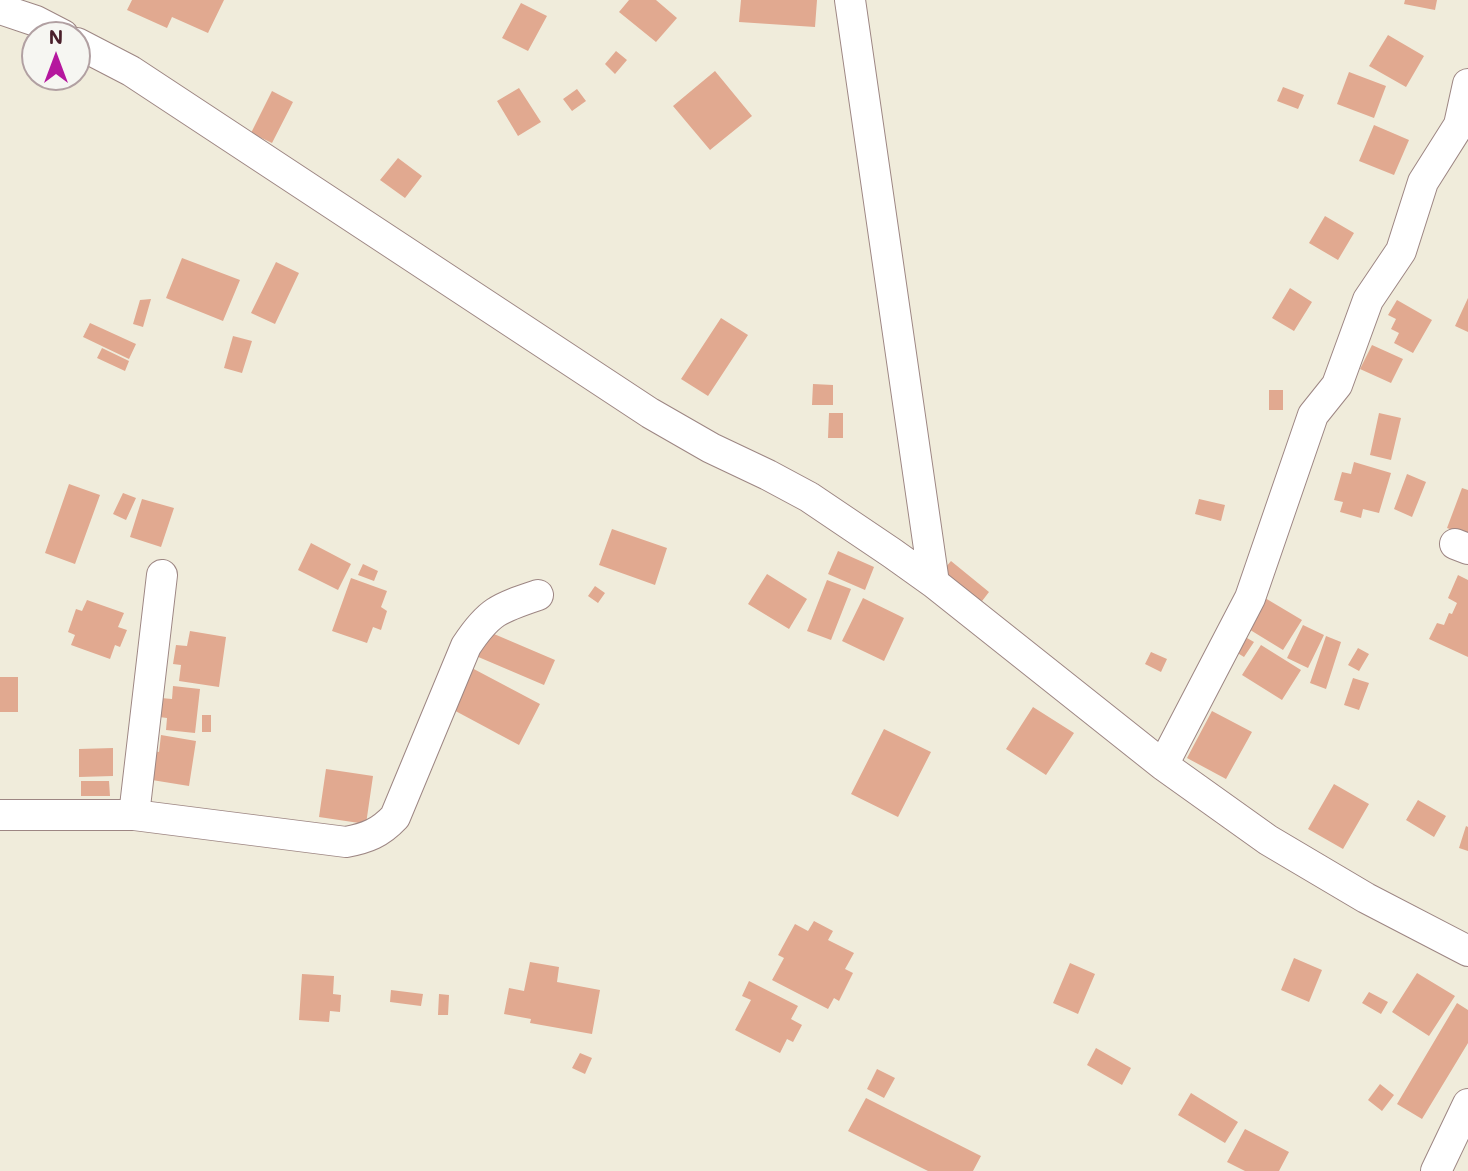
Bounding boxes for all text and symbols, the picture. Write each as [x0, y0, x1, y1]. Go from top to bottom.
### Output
north arrow [21, 21, 91, 91]
text: N [49, 24, 63, 49]

